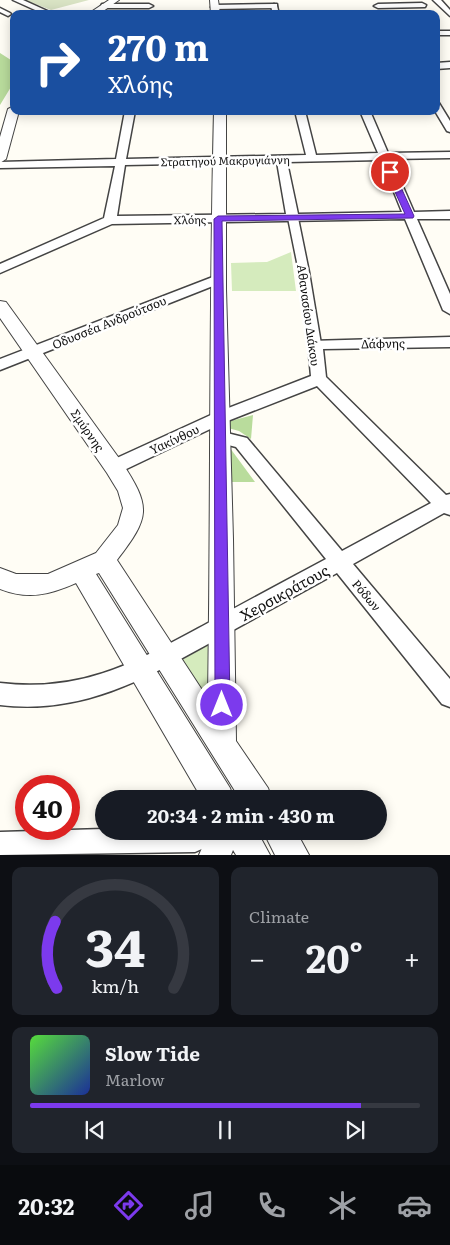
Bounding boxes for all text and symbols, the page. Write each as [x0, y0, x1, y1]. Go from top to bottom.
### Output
text: 270 m [108, 20, 209, 72]
icon: right [25, 30, 90, 95]
text: Χλόης [108, 67, 173, 100]
street label: Στρατηγού Μακρυγιάννη [160, 151, 290, 169]
pin [369, 151, 411, 193]
icon: arrive [376, 158, 404, 186]
street label: Χλόης [174, 211, 207, 227]
street label: Αθανασίου Διάκου [293, 263, 325, 367]
street label: Οδυσσέα Ανδρούτσου [49, 291, 169, 353]
street label: Δάφνης [361, 334, 405, 352]
street label: Σμύρνης [67, 405, 109, 455]
street label: Υακίνθου [146, 420, 202, 458]
street label: Χερσικράτους [235, 558, 333, 626]
street label: Ρόδων [348, 575, 386, 615]
position arrow [195, 678, 247, 730]
speed limit sign: 40 [15, 775, 80, 840]
text: 20:34 · 2 min · 430 m [147, 801, 335, 829]
text: Climate [249, 904, 309, 928]
text: 34 [85, 906, 146, 983]
text: 20° [306, 928, 363, 985]
text: − [249, 936, 265, 978]
text: + [404, 936, 420, 978]
text: km/h [92, 972, 139, 999]
text: Slow Tide [105, 1039, 200, 1067]
text: Marlow [105, 1067, 165, 1091]
icon: previous [81, 1116, 109, 1144]
icon: pause [211, 1116, 239, 1144]
icon: next [341, 1116, 369, 1144]
icon: directions [111, 1188, 146, 1223]
icon: music [182, 1188, 217, 1223]
icon: phone [254, 1188, 289, 1223]
icon: climate [325, 1188, 360, 1223]
icon: car [397, 1188, 432, 1223]
text: 20:32 [18, 1189, 74, 1222]

